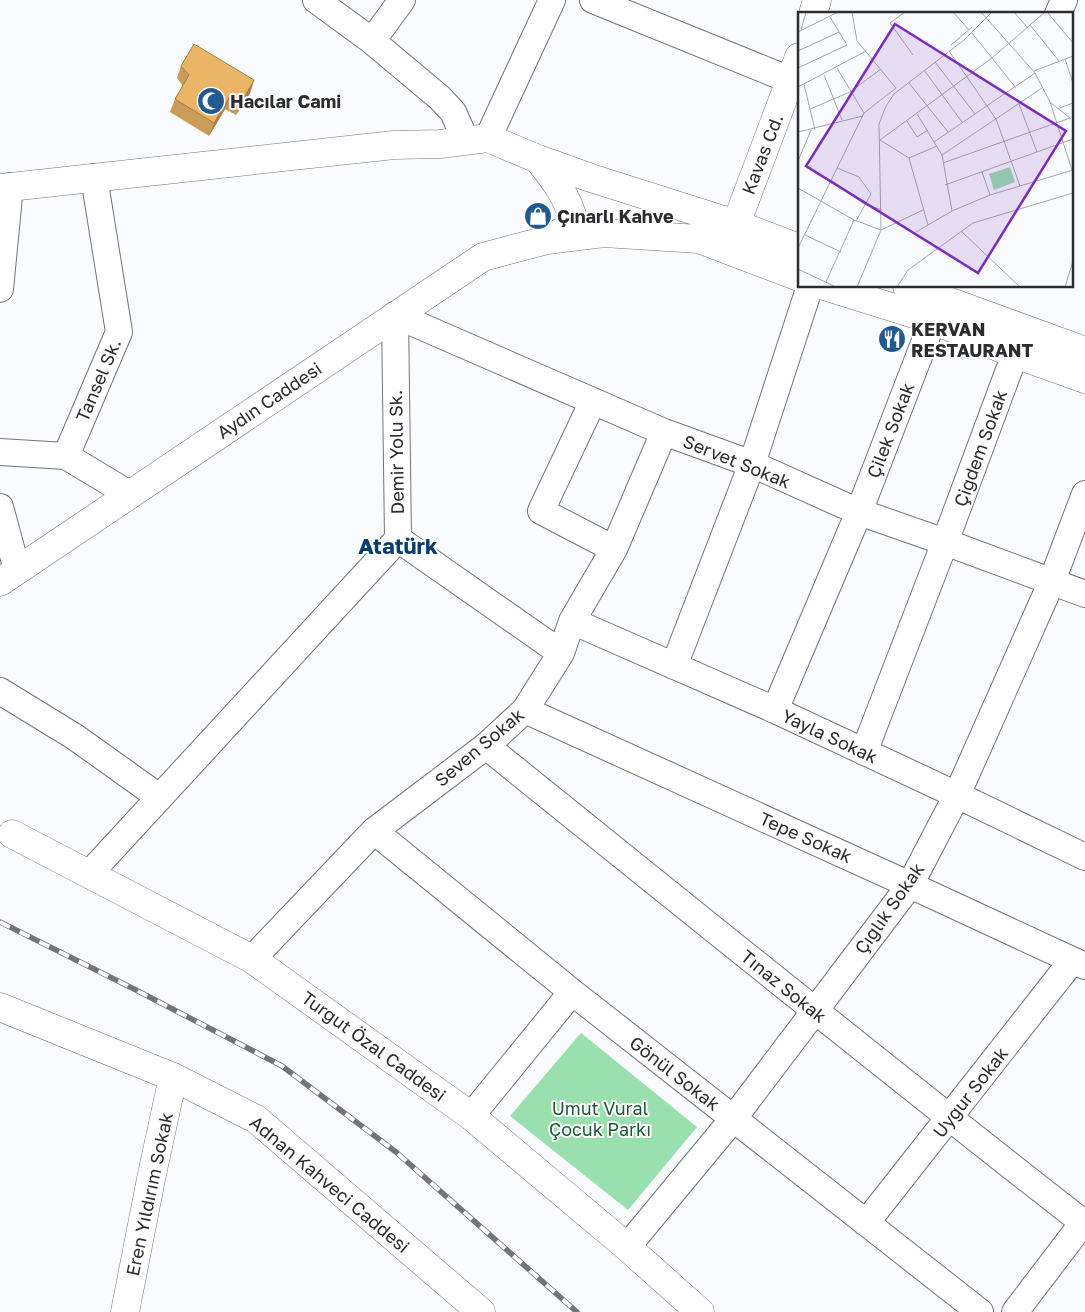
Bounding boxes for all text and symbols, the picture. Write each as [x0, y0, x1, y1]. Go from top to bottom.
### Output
inset map [798, 12, 1072, 288]
mosque icon: Hacılar Cami [196, 86, 226, 116]
place label: Hacılar Cami [230, 90, 341, 112]
street label: Kavas Cd. [737, 111, 787, 197]
shop icon: Çınarlı Kahve [523, 201, 553, 231]
place label: Çınarlı Kahve [557, 205, 674, 227]
place label: KERVAN RESTAURANT [911, 318, 1033, 361]
restaurant icon: KERVAN RESTAURANT [877, 324, 907, 354]
street label: Tansel Sk. [71, 335, 125, 425]
street label: Aydın Caddesi [212, 357, 326, 443]
street label: Çilek Sokak [862, 379, 918, 481]
street label: Çiğdem Sokak [949, 387, 1011, 509]
street label: Demir Yolu Sk. [384, 390, 408, 514]
street label: Servet Sokak [680, 429, 794, 493]
district label: Atatürk [358, 532, 438, 559]
street label: Seven Sokak [430, 703, 528, 791]
street label: Yayla Sokak [779, 704, 881, 768]
street label: Tepe Sokak [756, 807, 856, 867]
street label: Çığlık Sokak [850, 858, 928, 958]
street label: Tınaz Sokak [737, 945, 831, 1027]
street label: Turgut Özal Caddesi [298, 986, 450, 1106]
street label: Gönül Sokak [626, 1031, 724, 1115]
street label: Uygur Sokak [928, 1042, 1012, 1142]
park label: Umut Vural Çocuk Parkı [549, 1097, 651, 1140]
street label: Eren Yıldırım Sokak [121, 1110, 177, 1278]
street label: Adnan Kahveci Caddesi [246, 1111, 414, 1257]

